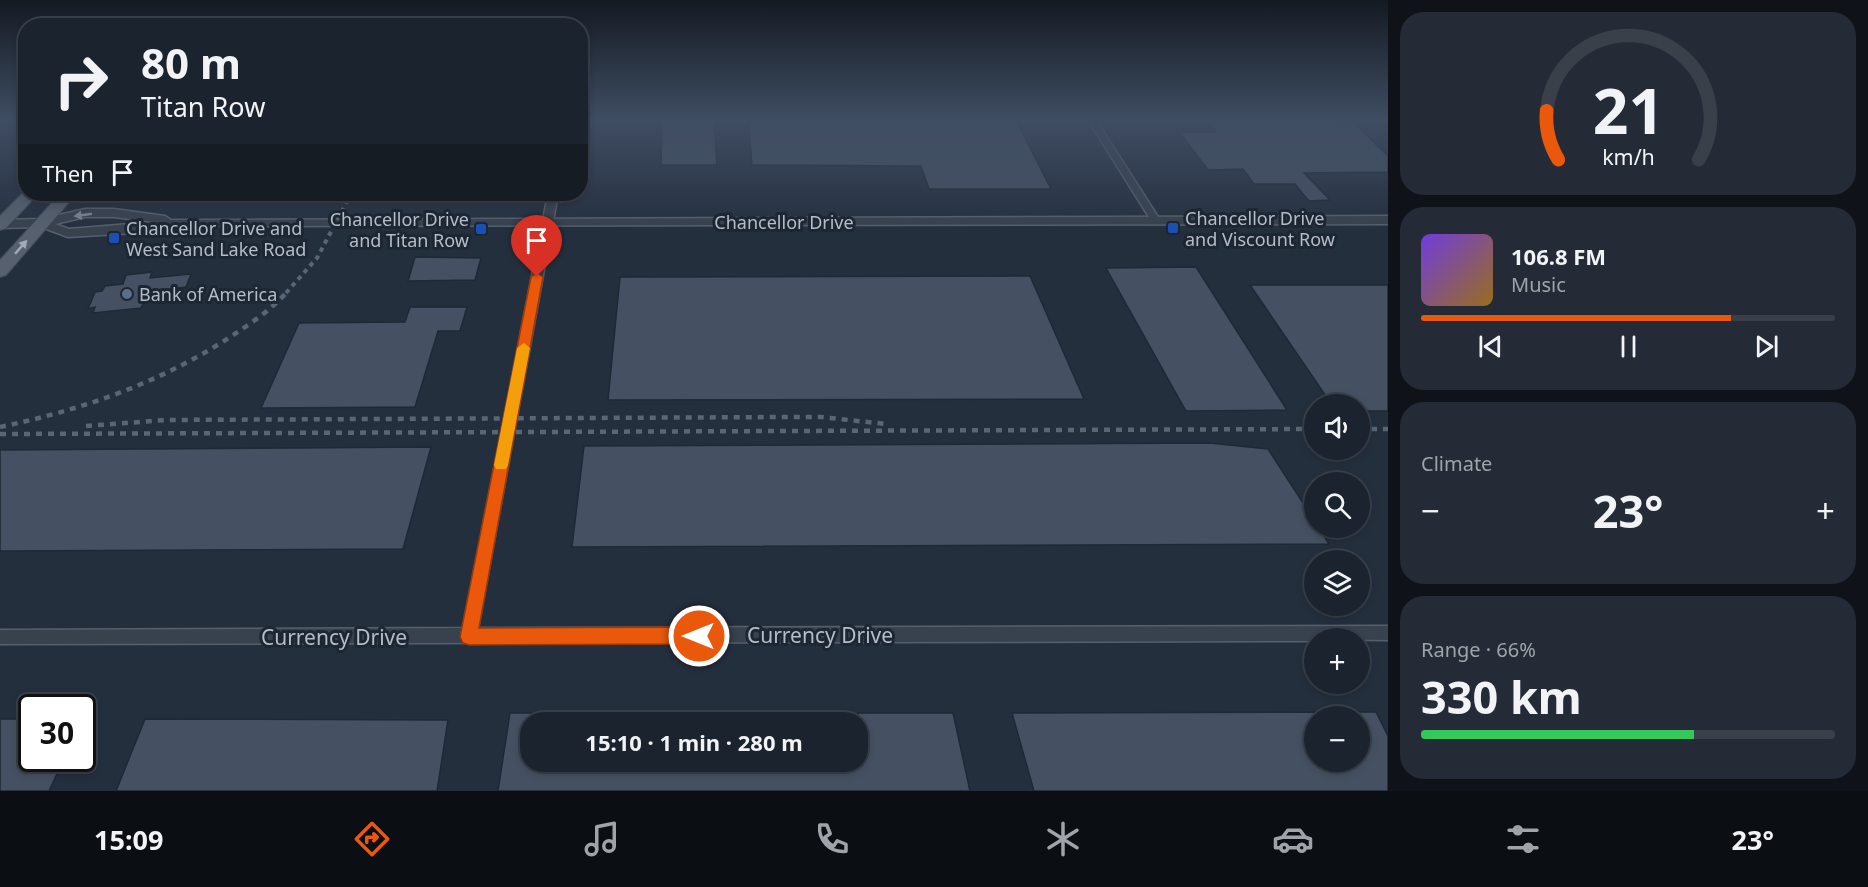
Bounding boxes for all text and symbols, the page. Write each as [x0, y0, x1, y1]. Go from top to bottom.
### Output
text: 80 m [141, 34, 241, 91]
icon: right [42, 42, 120, 120]
text: 21 [1592, 68, 1664, 153]
text: Titan Row [141, 88, 265, 125]
text: km/h [1602, 143, 1654, 172]
icon: arrive [106, 156, 139, 189]
text: Then [42, 158, 94, 188]
place label: Chancellor Drive and Viscount Row [1185, 206, 1335, 251]
place label: Chancellor Drive and Titan Row [330, 207, 469, 252]
one-way arrow [73, 210, 92, 219]
street label: Chancellor Drive [714, 210, 854, 234]
pin [511, 215, 562, 277]
place label: Chancellor Drive and West Sand Lake Road [126, 216, 306, 261]
marker: Chancellor Drive and Viscount Row [1166, 221, 1180, 235]
marker: Chancellor Drive and Titan Row [474, 222, 488, 236]
icon: arrive [520, 224, 553, 257]
marker: Chancellor Drive and West Sand Lake Road [107, 231, 121, 245]
one-way arrow [14, 240, 27, 255]
text: 106.8 FM [1511, 241, 1606, 271]
text: Music [1511, 271, 1566, 298]
place label: Bank of America [139, 282, 277, 306]
marker: Bank of America [120, 287, 134, 301]
icon: previous [1474, 330, 1507, 363]
icon: pause [1612, 330, 1645, 363]
icon: next [1750, 330, 1783, 363]
map controls [1304, 394, 1370, 772]
button: sound [1304, 394, 1370, 460]
text: Climate [1421, 450, 1492, 477]
button: search [1304, 472, 1370, 538]
text: 23° [1593, 480, 1663, 541]
text: − [1421, 488, 1440, 533]
text: + [1816, 488, 1835, 533]
button: layers [1304, 550, 1370, 616]
position arrow [667, 604, 731, 668]
street label: Currency Drive [747, 621, 893, 649]
street label: Currency Drive [261, 623, 407, 651]
button: + [1304, 628, 1370, 694]
text: Range · 66% [1421, 636, 1536, 663]
text: 330 km [1421, 666, 1582, 727]
speed limit sign: 30 [18, 694, 96, 772]
button: − [1304, 706, 1370, 772]
text: 15:10 · 1 min · 280 m [585, 727, 803, 757]
icon: directions [351, 818, 393, 860]
icon: music [581, 818, 623, 860]
icon: phone [811, 818, 853, 860]
icon: climate [1042, 818, 1084, 860]
icon: car [1272, 818, 1314, 860]
icon: filters [1502, 818, 1544, 860]
text: 15:09 [94, 821, 163, 858]
text: 23° [1732, 821, 1774, 858]

